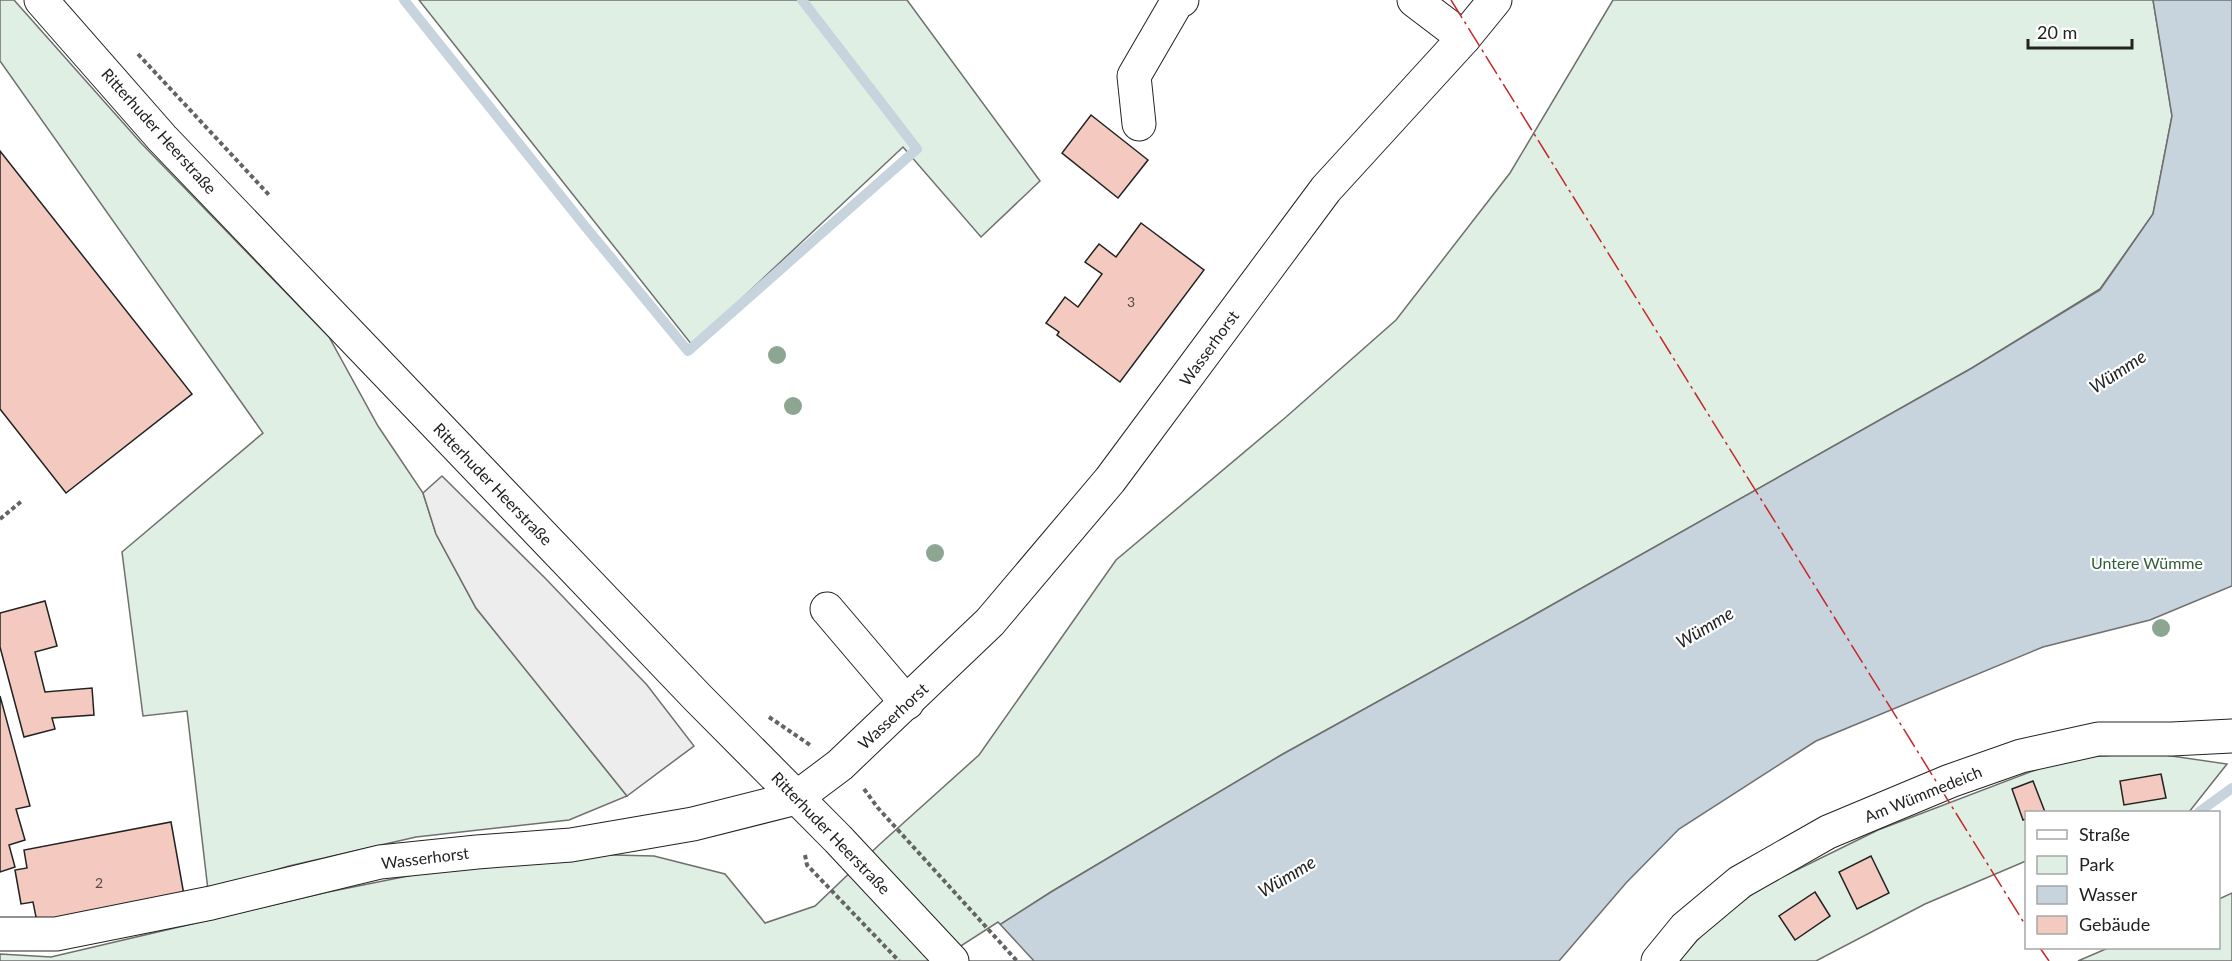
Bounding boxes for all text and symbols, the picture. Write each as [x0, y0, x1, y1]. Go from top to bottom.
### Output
scale bar [2028, 12, 2132, 50]
text: 20 m [2037, 21, 2077, 43]
street label: Ritterhuder Heerstraße [98, 64, 221, 197]
house number: 3 [1127, 293, 1135, 310]
street label: Wasserhorst [1175, 306, 1242, 389]
water label: Wümme [2085, 345, 2150, 398]
street label: Ritterhuder Heerstraße [430, 419, 557, 549]
park label: Untere Wümme [2091, 553, 2203, 572]
water label: Wümme [1672, 601, 1737, 653]
street label: Wasserhorst [854, 678, 932, 753]
street label: Am Wümmedeich [1861, 761, 1984, 826]
street label: Ritterhuder Heerstraße [768, 768, 895, 898]
legend [2025, 811, 2220, 949]
text: Straße [2079, 823, 2130, 845]
street label: Wasserhorst [380, 843, 470, 872]
water label: Wümme [1254, 850, 1319, 902]
text: Park [2079, 853, 2115, 875]
house number: 2 [95, 874, 103, 891]
text: Wasser [2079, 883, 2138, 905]
text: Gebäude [2079, 913, 2150, 935]

